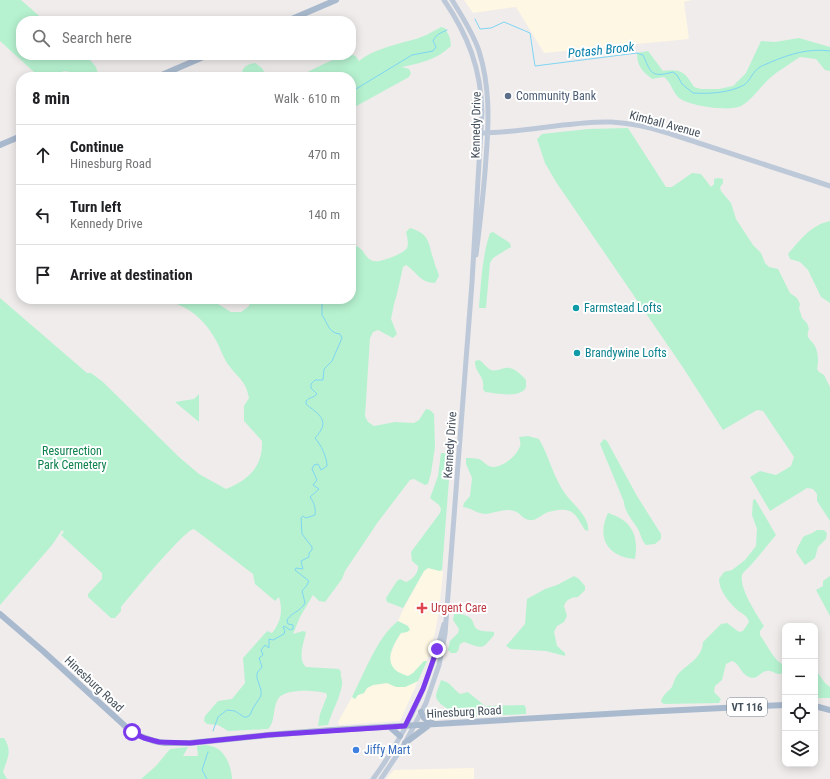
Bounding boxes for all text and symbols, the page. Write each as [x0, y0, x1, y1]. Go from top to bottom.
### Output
search box [16, 16, 356, 60]
icon: search [30, 27, 52, 49]
text: Search here [62, 29, 132, 47]
water label: Potash Brook [567, 39, 635, 61]
text: 8 min [32, 88, 70, 108]
place label: Community Bank [516, 89, 597, 103]
text: Walk · 610 m [274, 91, 340, 106]
street label: Kennedy Drive [468, 91, 484, 159]
marker: Community Bank [503, 91, 513, 101]
street label: Kimball Avenue [628, 108, 702, 140]
text: Continue [70, 138, 124, 156]
icon: ahead [32, 144, 54, 166]
text: 470 m [308, 147, 340, 162]
text: Hinesburg Road [70, 156, 151, 171]
text: Turn left [70, 198, 121, 216]
icon: left [32, 204, 54, 226]
text: 140 m [308, 207, 340, 222]
text: Kennedy Drive [70, 216, 143, 231]
icon: arrive [32, 264, 54, 286]
text: Arrive at destination [70, 266, 193, 284]
place label: Farmstead Lofts [584, 301, 662, 315]
marker: Farmstead Lofts [571, 303, 581, 313]
place label: Brandywine Lofts [585, 346, 667, 360]
marker: Brandywine Lofts [572, 348, 582, 358]
street label: Kennedy Drive [441, 411, 459, 479]
park label: Resurrection Park Cemetery [37, 444, 107, 472]
place label: Urgent Care [431, 601, 487, 615]
marker: Urgent Care [416, 602, 428, 614]
map controls [782, 623, 818, 767]
button: + [782, 623, 818, 659]
route end [428, 640, 446, 658]
street label: Hinesburg Road [62, 653, 126, 715]
button: − [782, 659, 818, 695]
button: locate [782, 695, 818, 731]
road number: VT 116 [727, 698, 767, 716]
street label: Hinesburg Road [426, 703, 502, 721]
route start [123, 723, 141, 741]
button: layers [782, 731, 818, 767]
place label: Jiffy Mart [364, 743, 411, 757]
marker: Jiffy Mart [351, 745, 361, 755]

